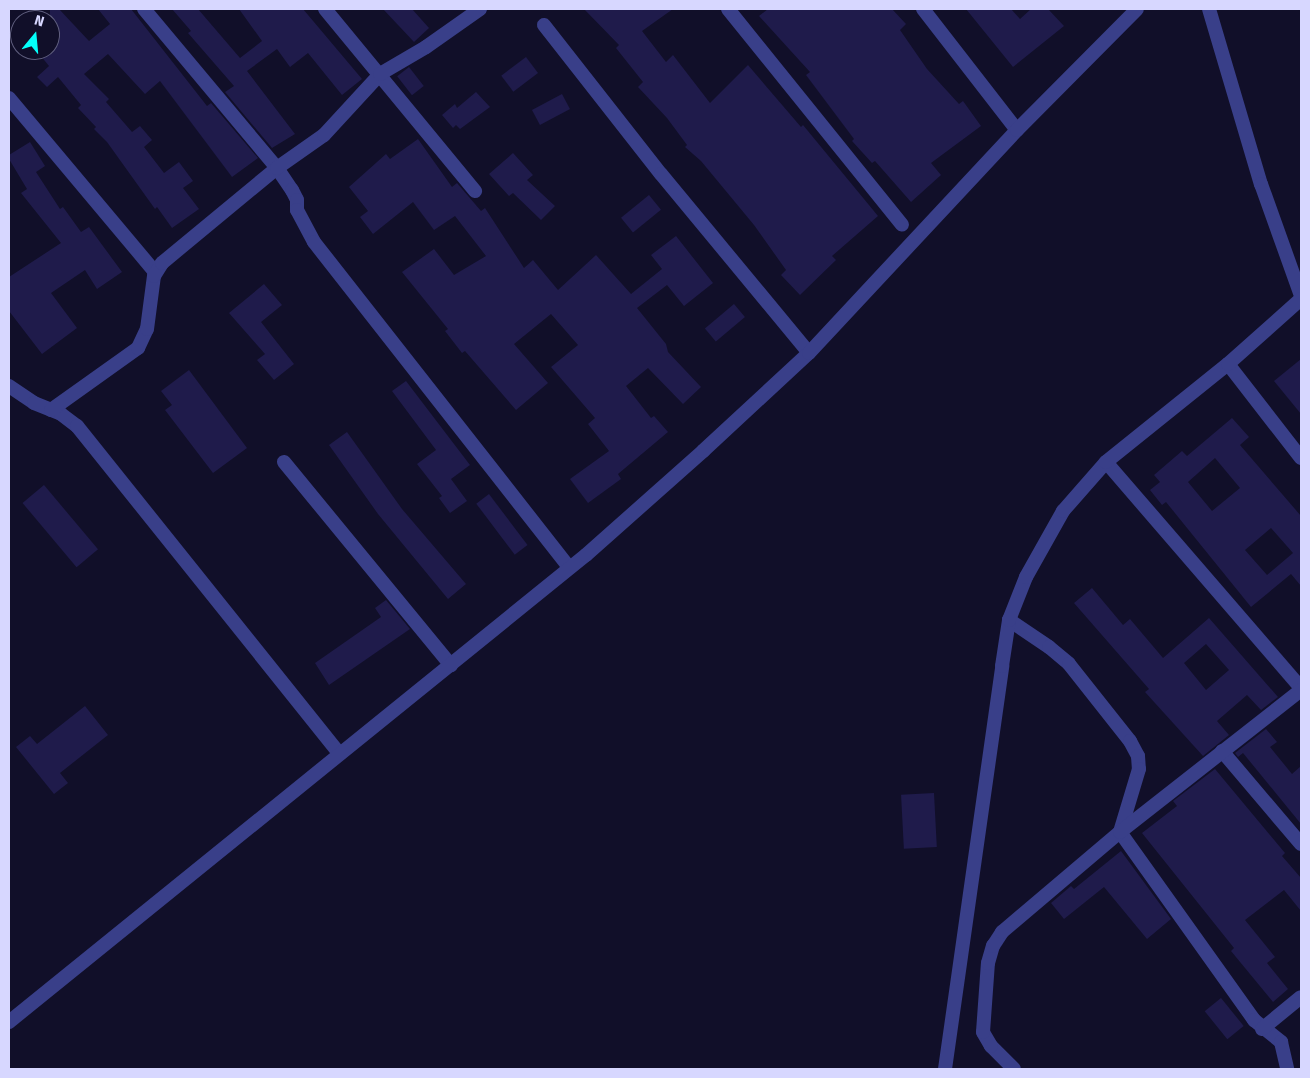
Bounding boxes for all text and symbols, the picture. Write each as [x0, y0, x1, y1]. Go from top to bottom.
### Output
north arrow [10, 10, 60, 60]
text: N [32, 12, 46, 31]

